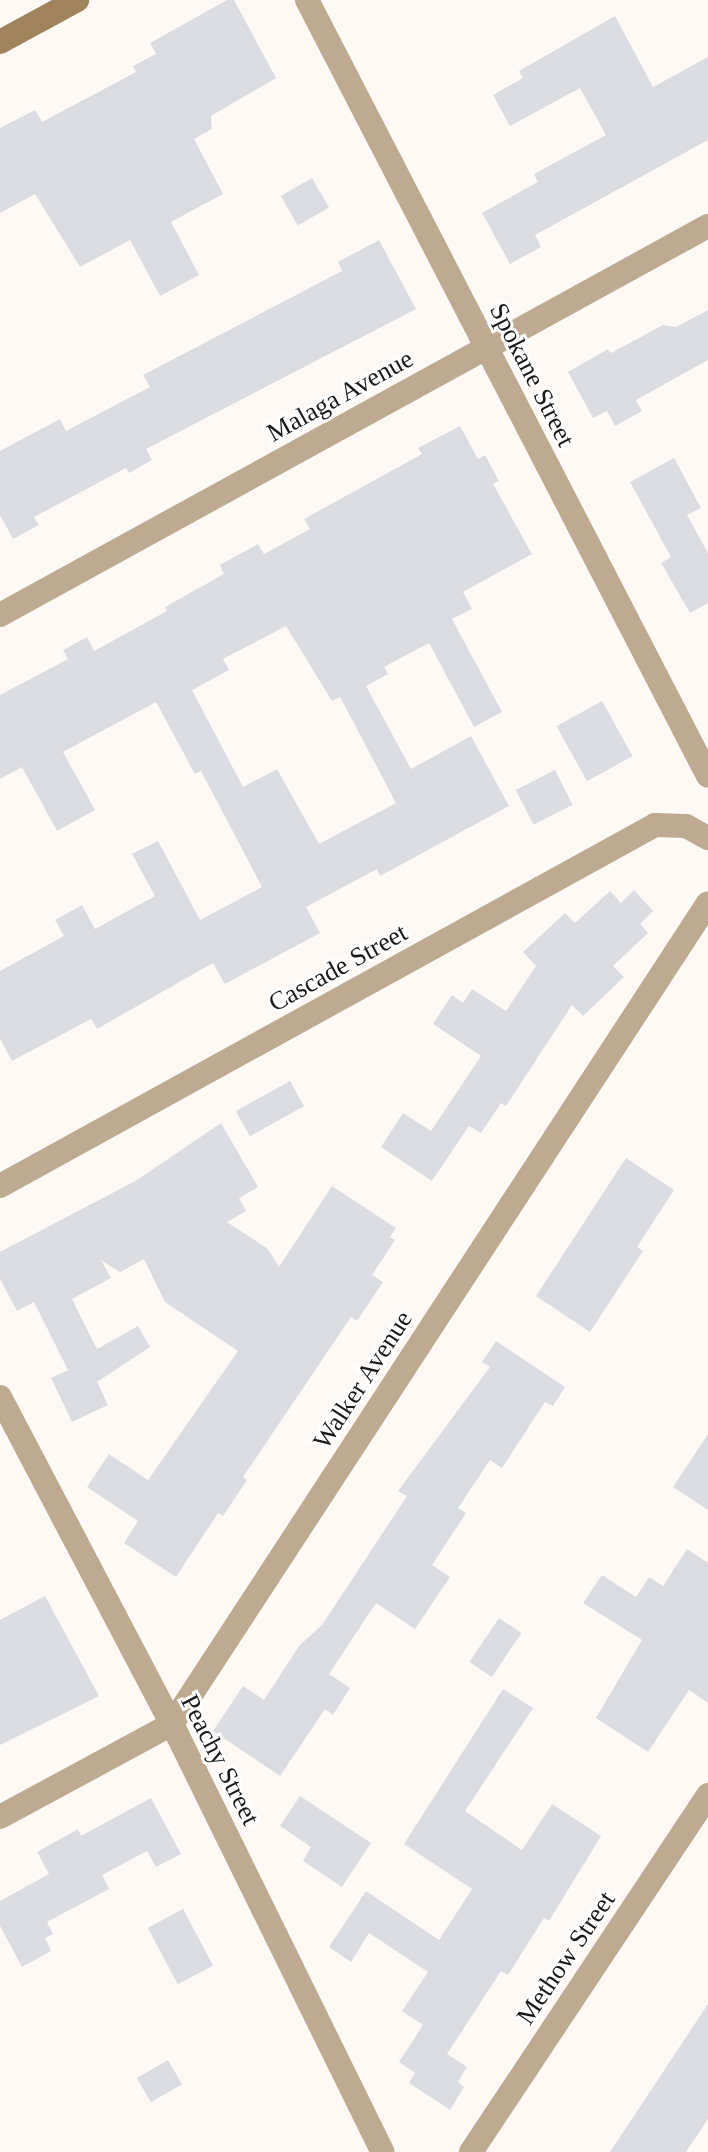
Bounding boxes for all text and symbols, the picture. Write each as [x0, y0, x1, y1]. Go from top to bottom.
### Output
street label: Spokane Street [483, 298, 581, 452]
street label: Malaga Avenue [261, 343, 419, 449]
street label: Cascade Street [263, 917, 413, 1019]
street label: Walker Avenue [306, 1304, 420, 1456]
street label: Peachy Street [174, 1690, 266, 1830]
street label: Methow Street [510, 1886, 622, 2030]

